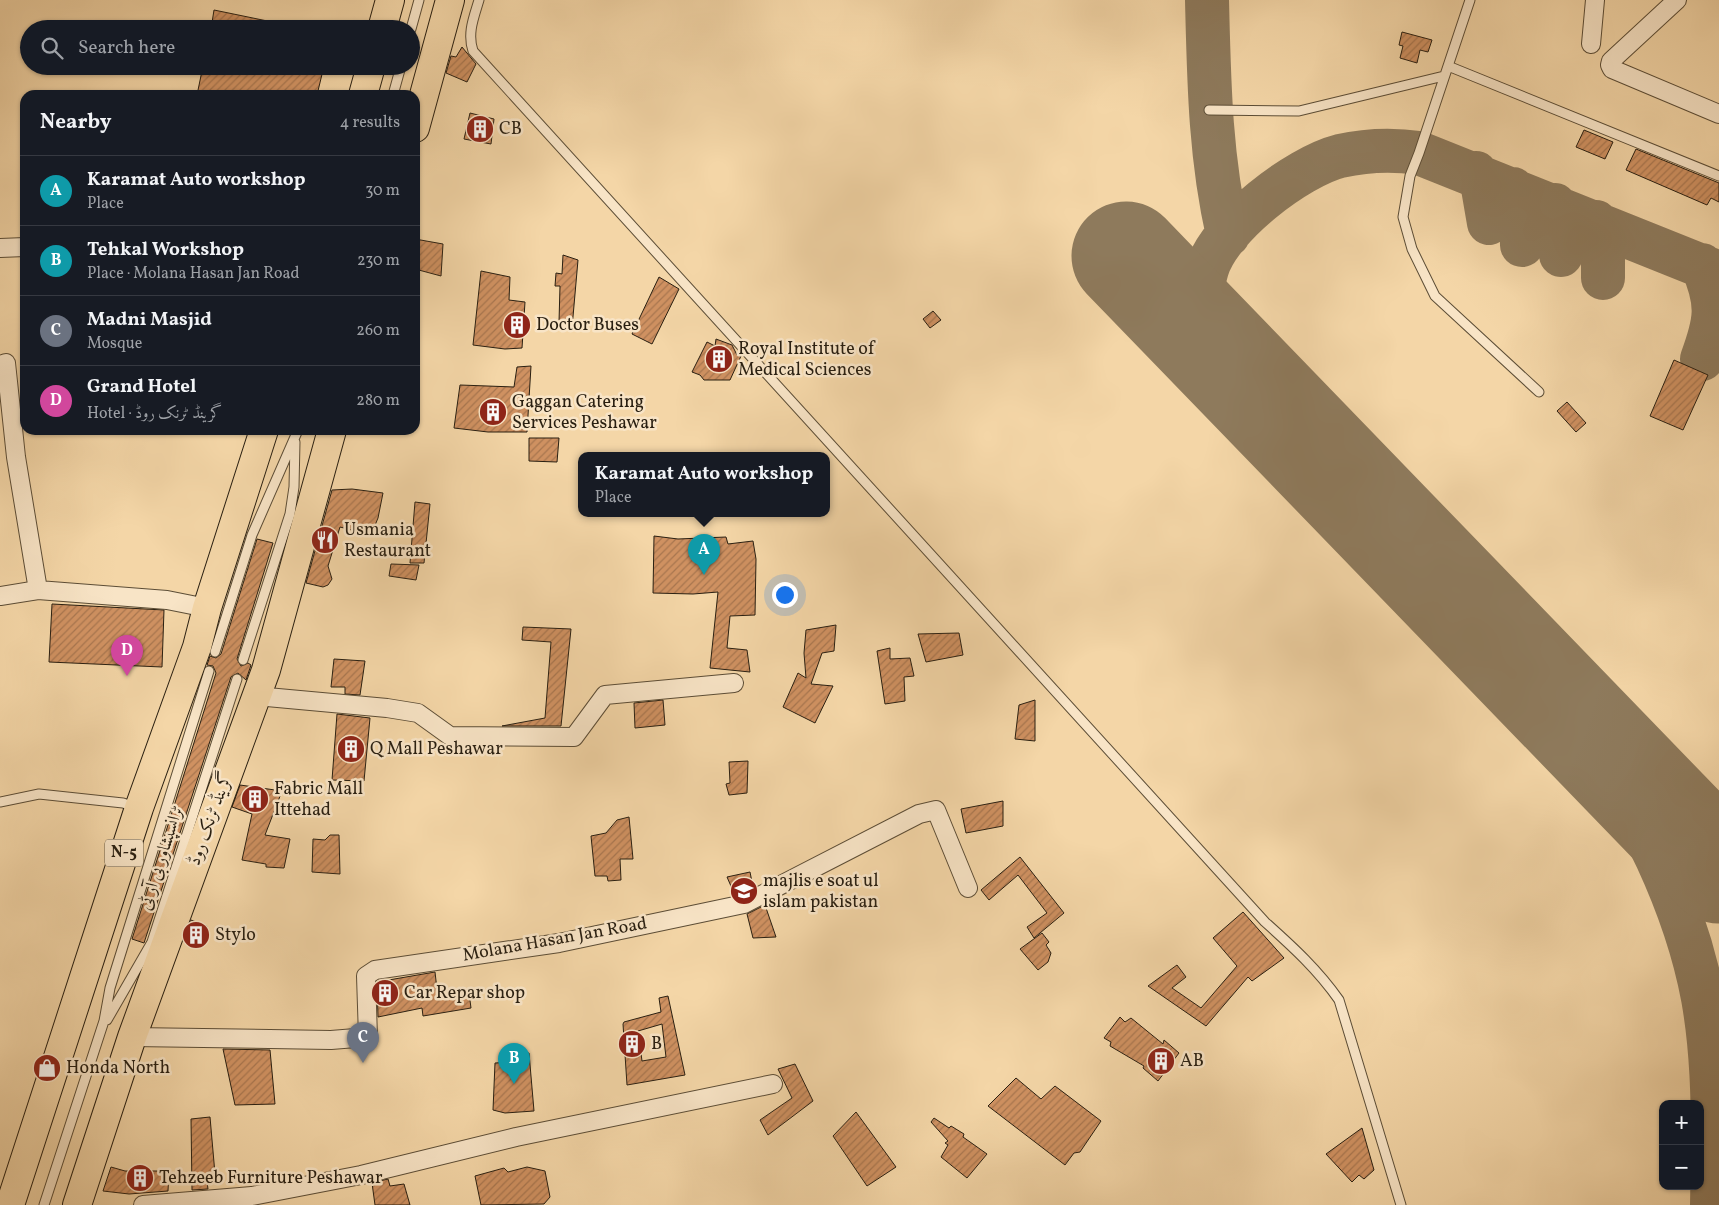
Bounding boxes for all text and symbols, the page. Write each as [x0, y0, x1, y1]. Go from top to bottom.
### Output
search box [20, 20, 420, 75]
icon: search [38, 34, 66, 62]
text: Search here [78, 35, 175, 61]
text: Nearby [40, 108, 111, 137]
text: 4 results [340, 112, 400, 134]
building icon: CB [465, 114, 495, 144]
place label: CB [499, 117, 522, 142]
text: Karamat Auto workshop [87, 167, 305, 193]
text: A [50, 180, 62, 202]
text: 30 m [365, 180, 400, 202]
text: Place [87, 193, 124, 215]
text: Tehkal Workshop [87, 237, 244, 263]
text: B [51, 250, 61, 272]
text: 230 m [357, 250, 400, 272]
text: Place · Molana Hasan Jan Road [87, 263, 299, 285]
text: Madni Masjid [87, 307, 212, 333]
building icon: Doctor Buses [502, 310, 532, 340]
place label: Doctor Buses [536, 313, 639, 338]
text: C [51, 320, 61, 342]
text: 260 m [356, 320, 400, 342]
text: Mosque [87, 333, 142, 355]
place label: Royal Institute of Medical Sciences [738, 337, 876, 383]
building icon: Royal Institute of Medical Sciences [704, 344, 734, 374]
text: Grand Hotel [87, 374, 196, 400]
text: D [50, 390, 62, 412]
text: 280 m [356, 390, 400, 412]
place label: Gaggan Catering Services Peshawar [512, 390, 657, 436]
building icon: Gaggan Catering Services Peshawar [478, 397, 508, 427]
text: Hotel · گرینڈ ٹرنک روڈ [87, 403, 222, 425]
popup [578, 452, 830, 517]
text: Karamat Auto workshop [595, 461, 813, 487]
text: Place [595, 487, 632, 509]
place label: Usmania Restaurant [344, 518, 431, 564]
restaurant icon: Usmania Restaurant [310, 525, 340, 555]
pin: A [688, 534, 720, 575]
your location [772, 582, 798, 608]
pin: D [111, 635, 143, 676]
building icon: Q Mall Peshawar [336, 734, 366, 764]
place label: Q Mall Peshawar [370, 737, 503, 762]
street label: گرینڈ ٹرنک روڈ [182, 768, 240, 869]
place label: Fabric Mall Ittehad [274, 777, 363, 823]
building icon: Fabric Mall Ittehad [240, 784, 270, 814]
street label: ٹرانسپشاور بی آر ٹی [133, 802, 191, 914]
road number: N-5 [105, 840, 143, 866]
place label: majlis e soat ul islam pakistan [763, 869, 879, 915]
school or university icon: majlis e soat ul islam pakistan [729, 876, 759, 906]
street label: Molana Hasan Jan Road [461, 911, 649, 969]
building icon: Stylo [181, 920, 211, 950]
place label: Stylo [215, 923, 256, 948]
building icon: Car Repar shop [370, 978, 400, 1008]
place label: Car Repar shop [404, 981, 525, 1006]
pin: C [347, 1022, 379, 1063]
building icon: B [617, 1029, 647, 1059]
place label: B [651, 1032, 662, 1057]
pin: B [498, 1043, 530, 1084]
building icon: AB [1146, 1046, 1176, 1076]
place label: AB [1180, 1049, 1204, 1074]
shop icon: Honda North [32, 1053, 62, 1083]
place label: Honda North [66, 1056, 170, 1081]
map controls [1659, 1100, 1704, 1190]
button: + [1659, 1100, 1704, 1145]
button: − [1659, 1145, 1704, 1190]
building icon: Tehzeeb Furniture Peshawar [125, 1163, 155, 1193]
place label: Tehzeeb Furniture Peshawar [159, 1166, 383, 1191]

